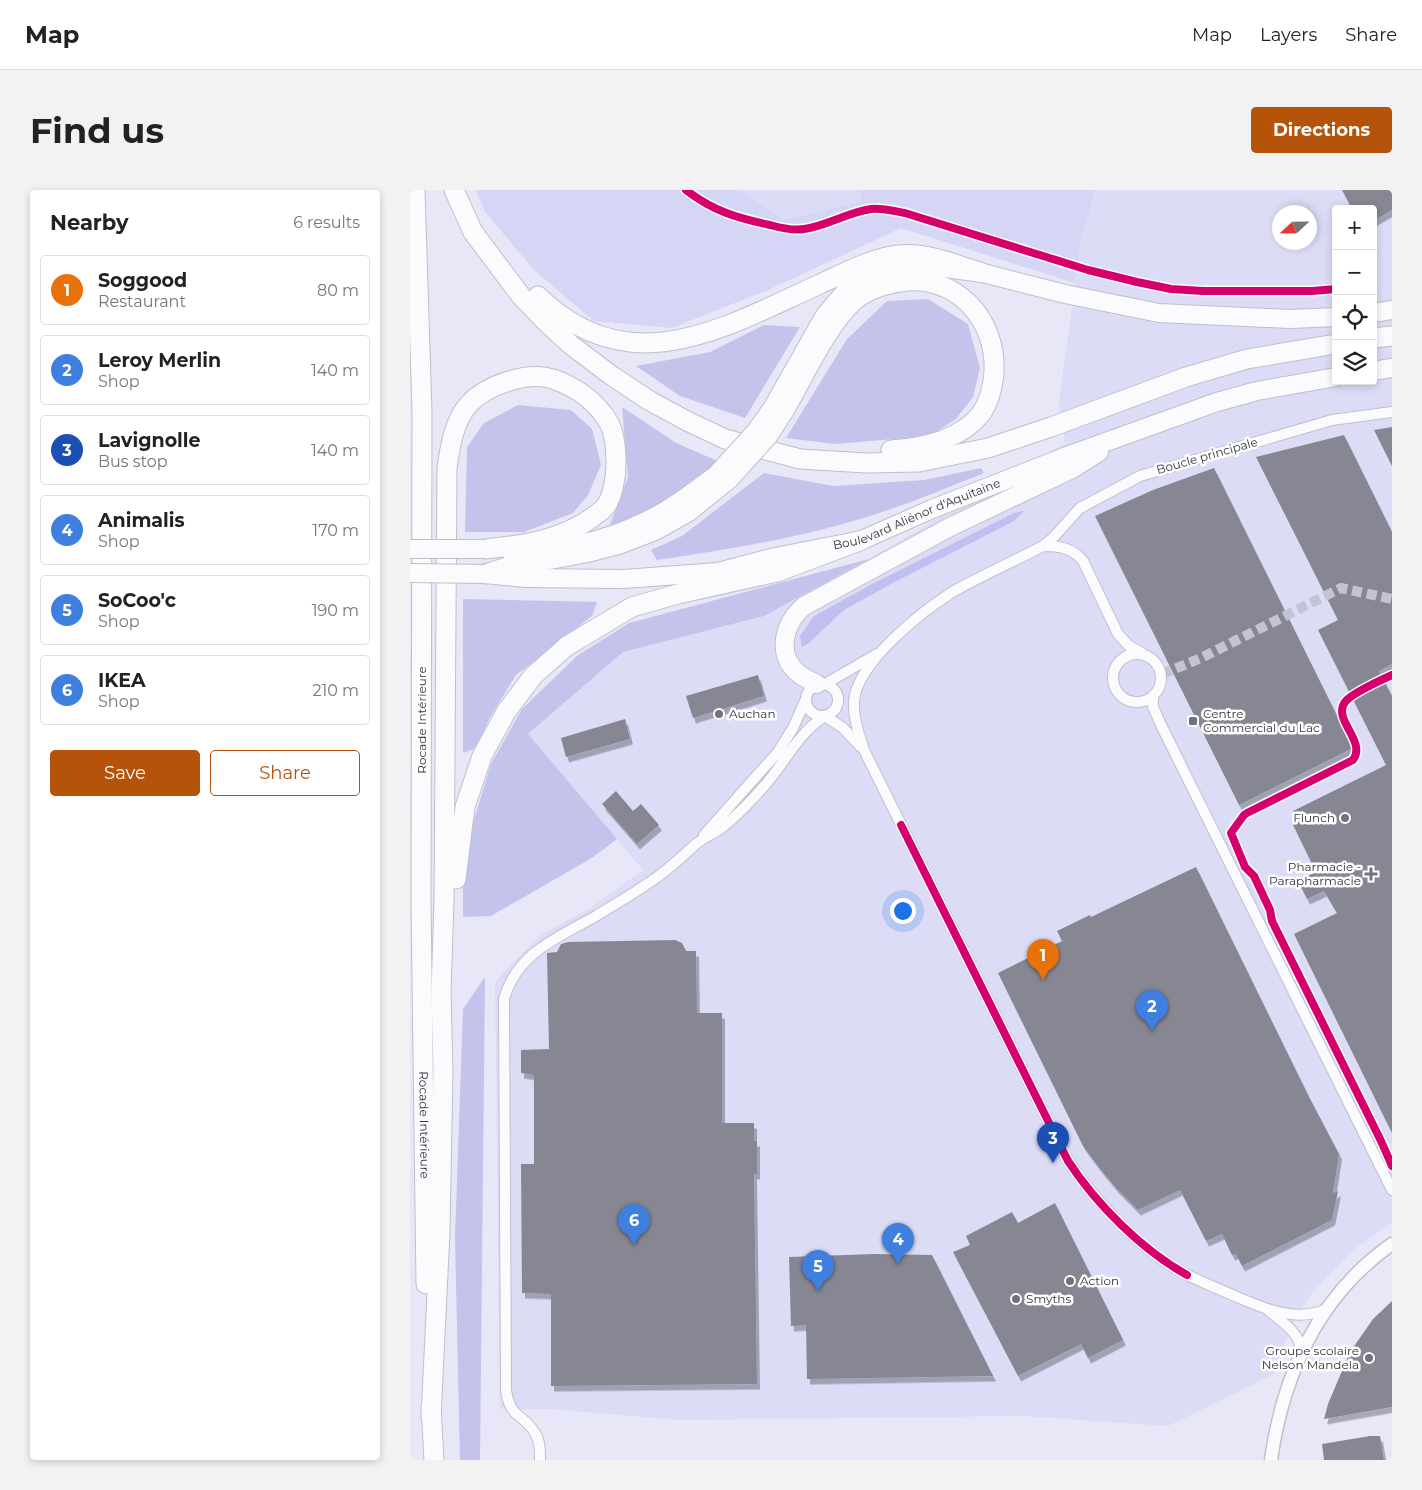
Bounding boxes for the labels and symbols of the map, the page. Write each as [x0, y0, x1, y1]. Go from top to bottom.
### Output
north arrow [1272, 205, 1317, 250]
street label: Boucle principale [1154, 434, 1259, 477]
street label: Boulevard Aliénor d'Aquitaine [832, 475, 1002, 553]
street label: Rocade Intérieure [414, 666, 429, 774]
place label: Auchan [729, 706, 776, 721]
place label: Centre Commercial du Lac [1203, 706, 1320, 735]
marker: Auchan [713, 708, 725, 720]
marker: Centre Commercial du Lac [1187, 715, 1199, 727]
place label: Flunch [1293, 810, 1335, 825]
marker: Flunch [1339, 812, 1351, 824]
place label: Pharmacie - Parapharmacie [1269, 859, 1361, 888]
marker: Pharmacie - Parapharmacie [1365, 868, 1377, 880]
your location [890, 898, 916, 924]
pin: 1 [1027, 939, 1059, 980]
pin: 2 [1136, 990, 1168, 1031]
street label: Rocade Intérieure [416, 1071, 433, 1179]
pin: 3 [1037, 1122, 1069, 1163]
pin: 6 [618, 1204, 650, 1245]
pin: 4 [882, 1223, 914, 1264]
pin: 5 [802, 1250, 834, 1291]
place label: Action [1080, 1273, 1119, 1288]
marker: Action [1064, 1275, 1076, 1287]
place label: Smyths [1026, 1291, 1071, 1306]
marker: Smyths [1010, 1293, 1022, 1305]
place label: Groupe scolaire Nelson Mandela [1262, 1343, 1359, 1372]
marker: Groupe scolaire Nelson Mandela [1363, 1352, 1375, 1364]

